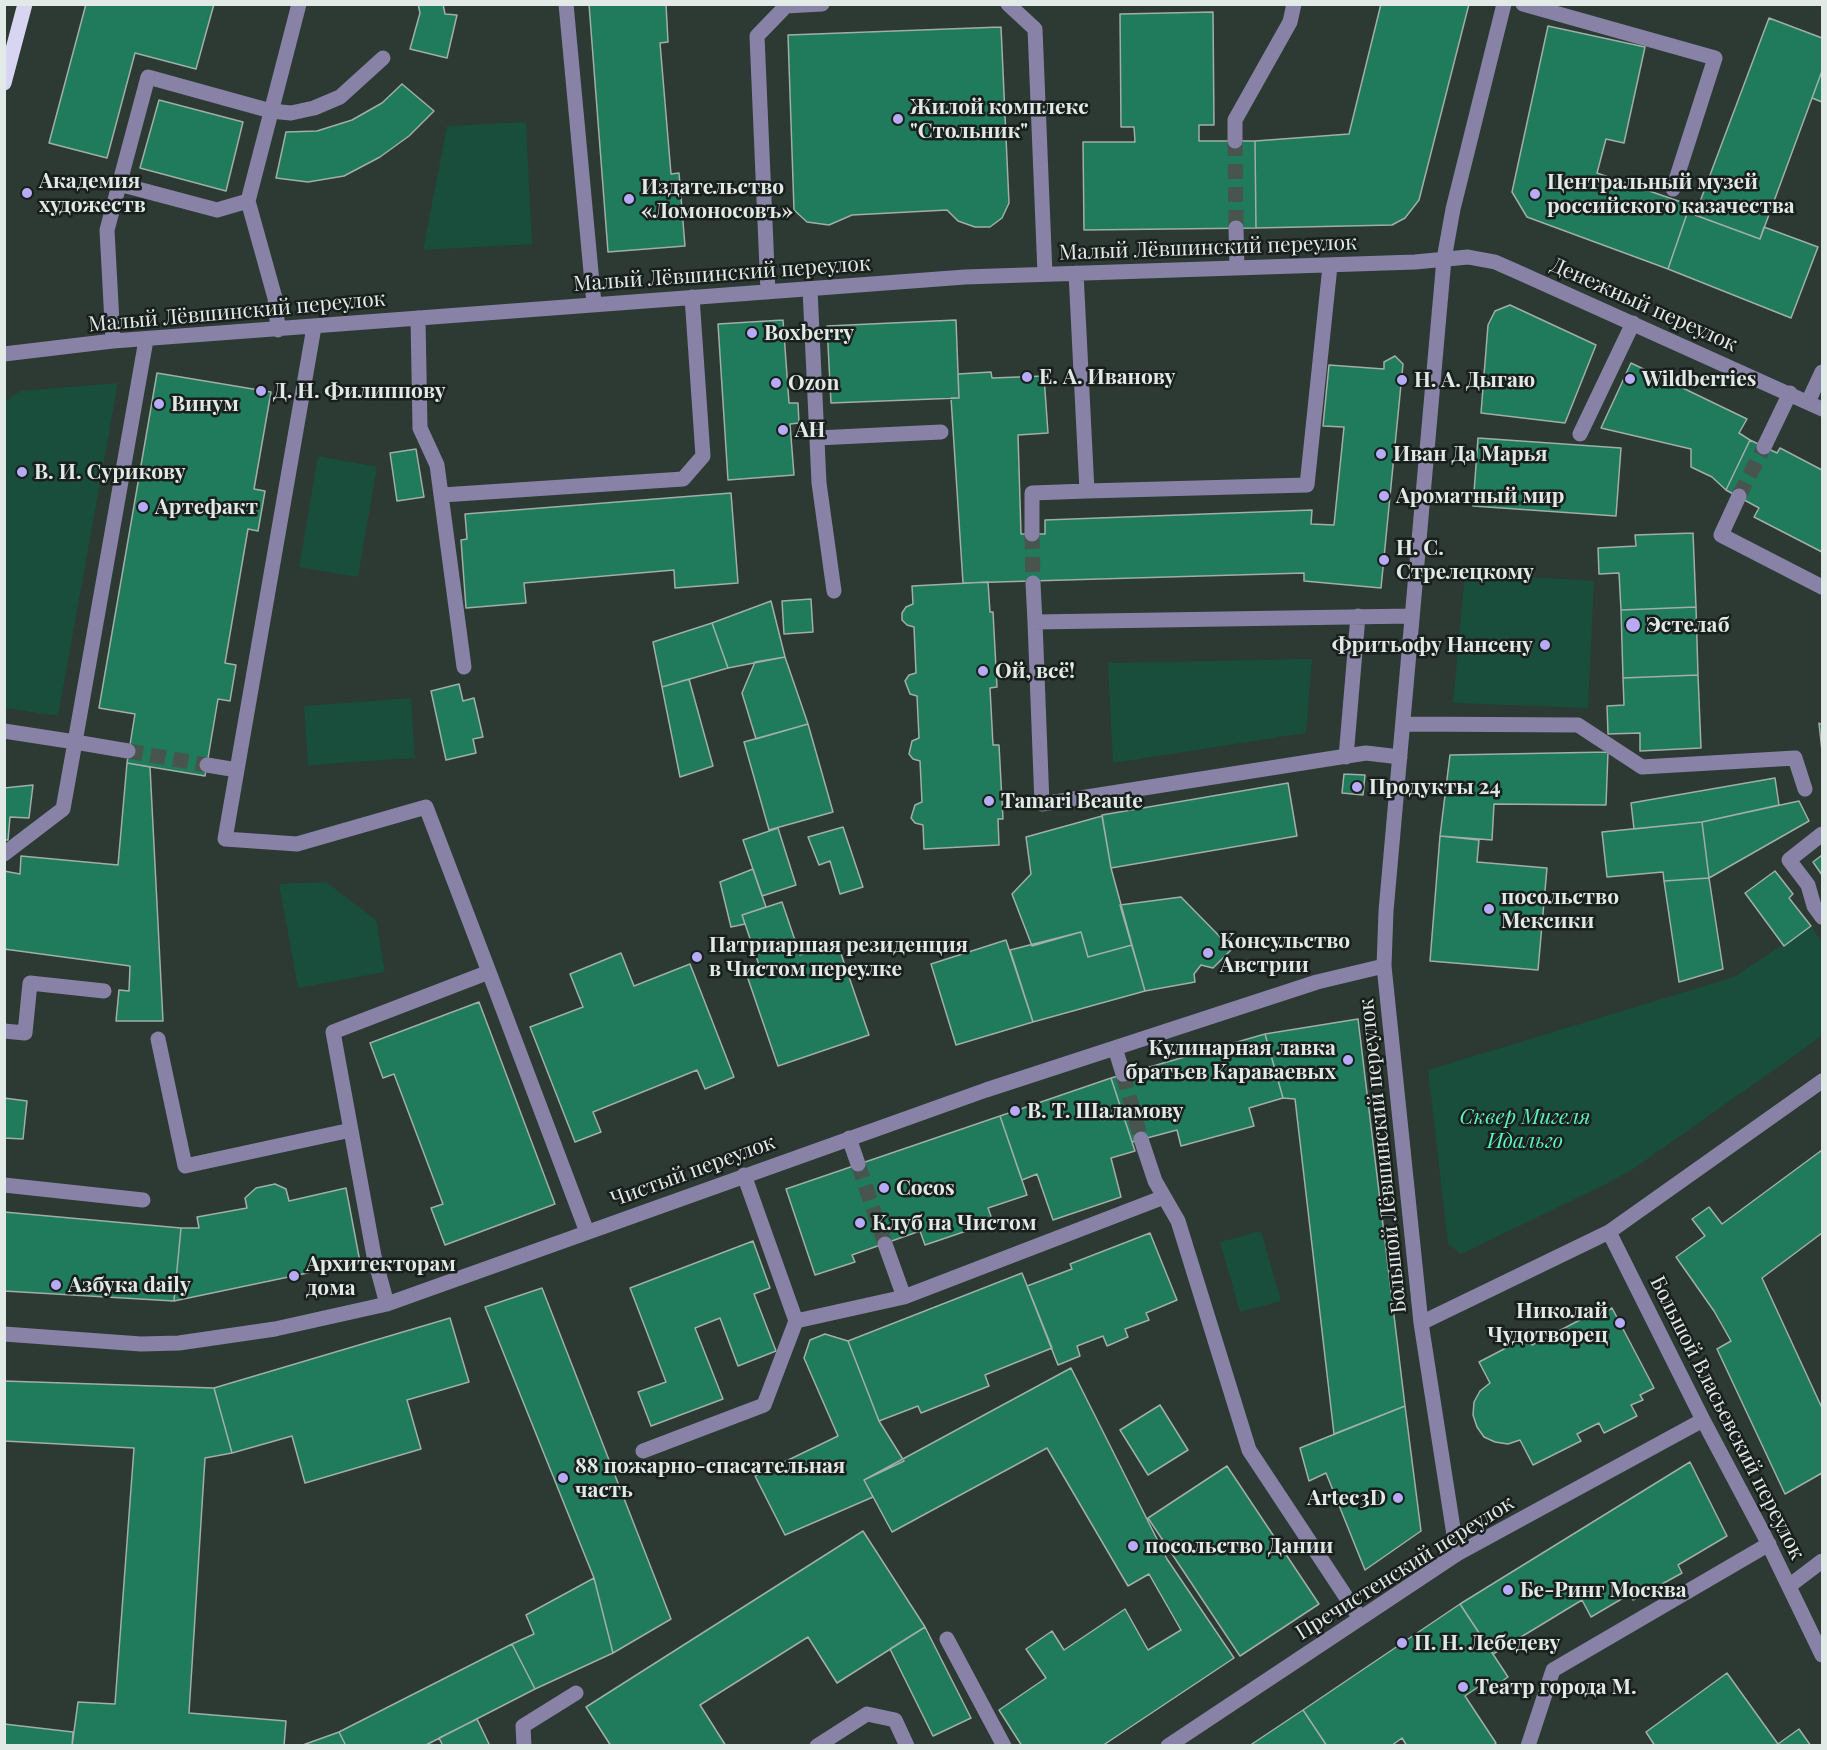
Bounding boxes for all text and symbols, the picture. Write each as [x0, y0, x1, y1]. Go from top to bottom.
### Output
place label: Жилой комплекс "Стольник" [910, 94, 1089, 144]
marker: Жилой комплекс "Стольник" [891, 112, 905, 126]
place label: Академия художеств [39, 168, 146, 218]
place label: Центральный музей российского казачества [1547, 169, 1795, 219]
place label: Издательство «Ломоносовъ» [641, 174, 793, 224]
marker: Академия художеств [20, 186, 34, 200]
marker: Центральный музей российского казачества [1528, 187, 1542, 201]
marker: Издательство «Ломоносовъ» [622, 192, 636, 206]
street label: Малый Лёвшинский переулок [1059, 230, 1357, 266]
street label: Малый Лёвшинский переулок [572, 251, 872, 297]
street label: Денежный переулок [1547, 253, 1741, 357]
street label: Малый Лёвшинский переулок [87, 286, 387, 338]
place label: Boxberry [764, 320, 854, 346]
marker: Boxberry [745, 326, 759, 340]
place label: Е. А. Иванову [1039, 364, 1175, 390]
place label: Wildberries [1642, 366, 1757, 392]
place label: Н. А. Дыгаю [1414, 367, 1535, 393]
place label: Ozon [788, 370, 839, 396]
marker: Е. А. Иванову [1020, 370, 1034, 384]
marker: Wildberries [1623, 372, 1637, 386]
marker: Н. А. Дыгаю [1395, 373, 1409, 387]
marker: Ozon [769, 376, 783, 390]
place label: Д. Н. Филиппову [273, 378, 446, 404]
marker: Д. Н. Филиппову [254, 384, 268, 398]
place label: Винум [171, 391, 239, 417]
marker: Винум [152, 397, 166, 411]
place label: AH [795, 417, 825, 443]
marker: AH [776, 423, 790, 437]
place label: Иван Да Марья [1393, 441, 1547, 467]
marker: Иван Да Марья [1374, 447, 1388, 461]
place label: В. И. Сурикову [34, 459, 186, 485]
marker: В. И. Сурикову [15, 465, 29, 479]
place label: Ароматный мир [1396, 483, 1564, 509]
marker: Ароматный мир [1377, 489, 1391, 503]
place label: Артефакт [155, 494, 258, 520]
marker: Артефакт [136, 500, 150, 514]
place label: Н. С. Стрелецкому [1396, 535, 1534, 585]
marker: Н. С. Стрелецкому [1377, 553, 1391, 567]
place label: Эстелаб [1646, 612, 1730, 638]
marker: Эстелаб [1624, 616, 1642, 634]
place label: Фритьофу Нансену [1332, 632, 1533, 658]
marker: Фритьофу Нансену [1538, 638, 1552, 652]
place label: Ой, всё! [995, 658, 1075, 684]
marker: Ой, всё! [976, 664, 990, 678]
place label: Продукты 24 [1369, 774, 1501, 800]
marker: Продукты 24 [1350, 780, 1364, 794]
place label: Tamari Beaute [1001, 788, 1143, 814]
marker: Tamari Beaute [982, 794, 996, 808]
place label: посольство Мексики [1501, 884, 1619, 934]
marker: посольство Мексики [1482, 902, 1496, 916]
place label: Консульство Австрии [1220, 928, 1350, 978]
place label: Патриаршая резиденция в Чистом переулке [709, 932, 968, 982]
marker: Консульство Австрии [1201, 946, 1215, 960]
marker: Патриаршая резиденция в Чистом переулке [690, 950, 704, 964]
street label: Большой Лёвшинский переулок [1354, 997, 1412, 1315]
place label: Кулинарная лавка братьев Караваевых [1125, 1035, 1336, 1085]
marker: Кулинарная лавка братьев Караваевых [1341, 1053, 1355, 1067]
place label: В. Т. Шаламову [1027, 1098, 1183, 1124]
marker: В. Т. Шаламову [1008, 1104, 1022, 1118]
park label: Сквер Мигеля Идальго [1460, 1104, 1590, 1154]
street label: Чистый переулок [607, 1130, 779, 1212]
place label: Cocos [896, 1175, 955, 1201]
marker: Cocos [877, 1181, 891, 1195]
place label: Клуб на Чистом [872, 1210, 1037, 1236]
marker: Клуб на Чистом [853, 1216, 867, 1230]
place label: Архитекторам дома [306, 1251, 456, 1301]
marker: Архитекторам дома [287, 1269, 301, 1283]
place label: Азбука daily [68, 1272, 191, 1298]
street label: Большой Власьевский переулок [1644, 1272, 1810, 1564]
marker: Азбука daily [49, 1278, 63, 1292]
place label: Николай Чудотворец [1487, 1298, 1608, 1348]
marker: Николай Чудотворец [1613, 1316, 1627, 1330]
place label: 88 пожарно-спасательная часть [575, 1453, 845, 1503]
marker: 88 пожарно-спасательная часть [556, 1471, 570, 1485]
place label: Artec3D [1307, 1485, 1386, 1511]
street label: Пречистенский переулок [1291, 1490, 1519, 1646]
marker: Artec3D [1391, 1491, 1405, 1505]
place label: посольство Дании [1145, 1533, 1333, 1559]
marker: посольство Дании [1126, 1539, 1140, 1553]
place label: Бе-Ринг Москва [1520, 1577, 1687, 1603]
marker: Бе-Ринг Москва [1501, 1583, 1515, 1597]
place label: П. Н. Лебедеву [1414, 1630, 1560, 1656]
marker: П. Н. Лебедеву [1395, 1636, 1409, 1650]
place label: Театр города М. [1475, 1674, 1637, 1700]
marker: Театр города М. [1456, 1680, 1470, 1694]

